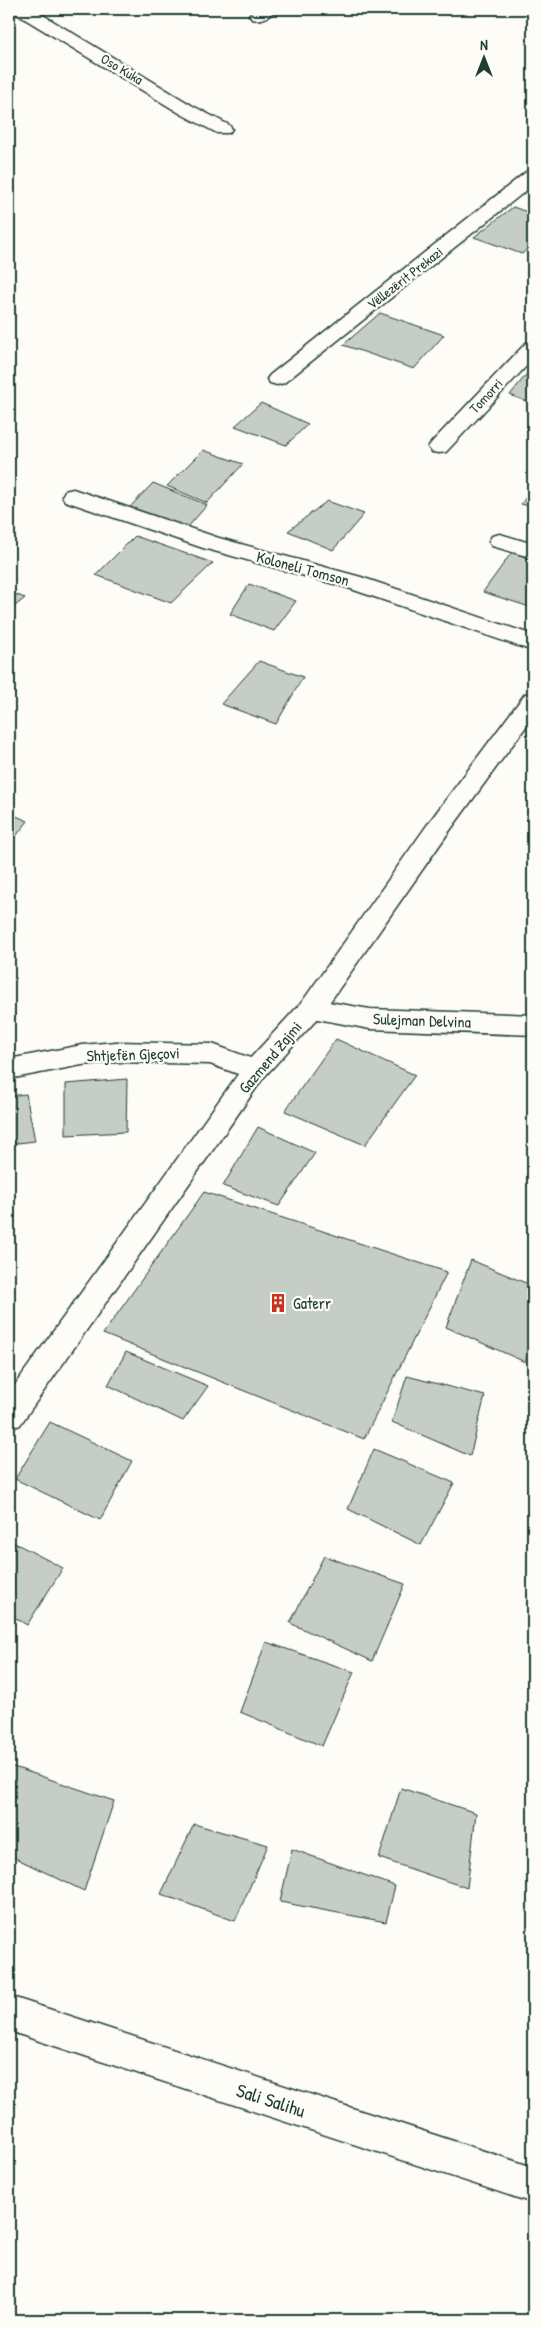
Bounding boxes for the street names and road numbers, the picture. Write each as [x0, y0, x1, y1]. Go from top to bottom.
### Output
street label: Oso Kuka [98, 49, 147, 89]
street label: Vëllezërit Prekazi [363, 242, 447, 313]
street label: Tomorri [465, 374, 507, 417]
street label: Koloneli Tomson [254, 545, 352, 591]
street label: Sulejman Delvina [373, 1007, 471, 1033]
street label: Gazmend Zajmi [233, 1016, 307, 1098]
street label: Shtjefën Gjeçovi [86, 1041, 180, 1067]
street label: Sali Salihu [233, 2077, 309, 2123]

